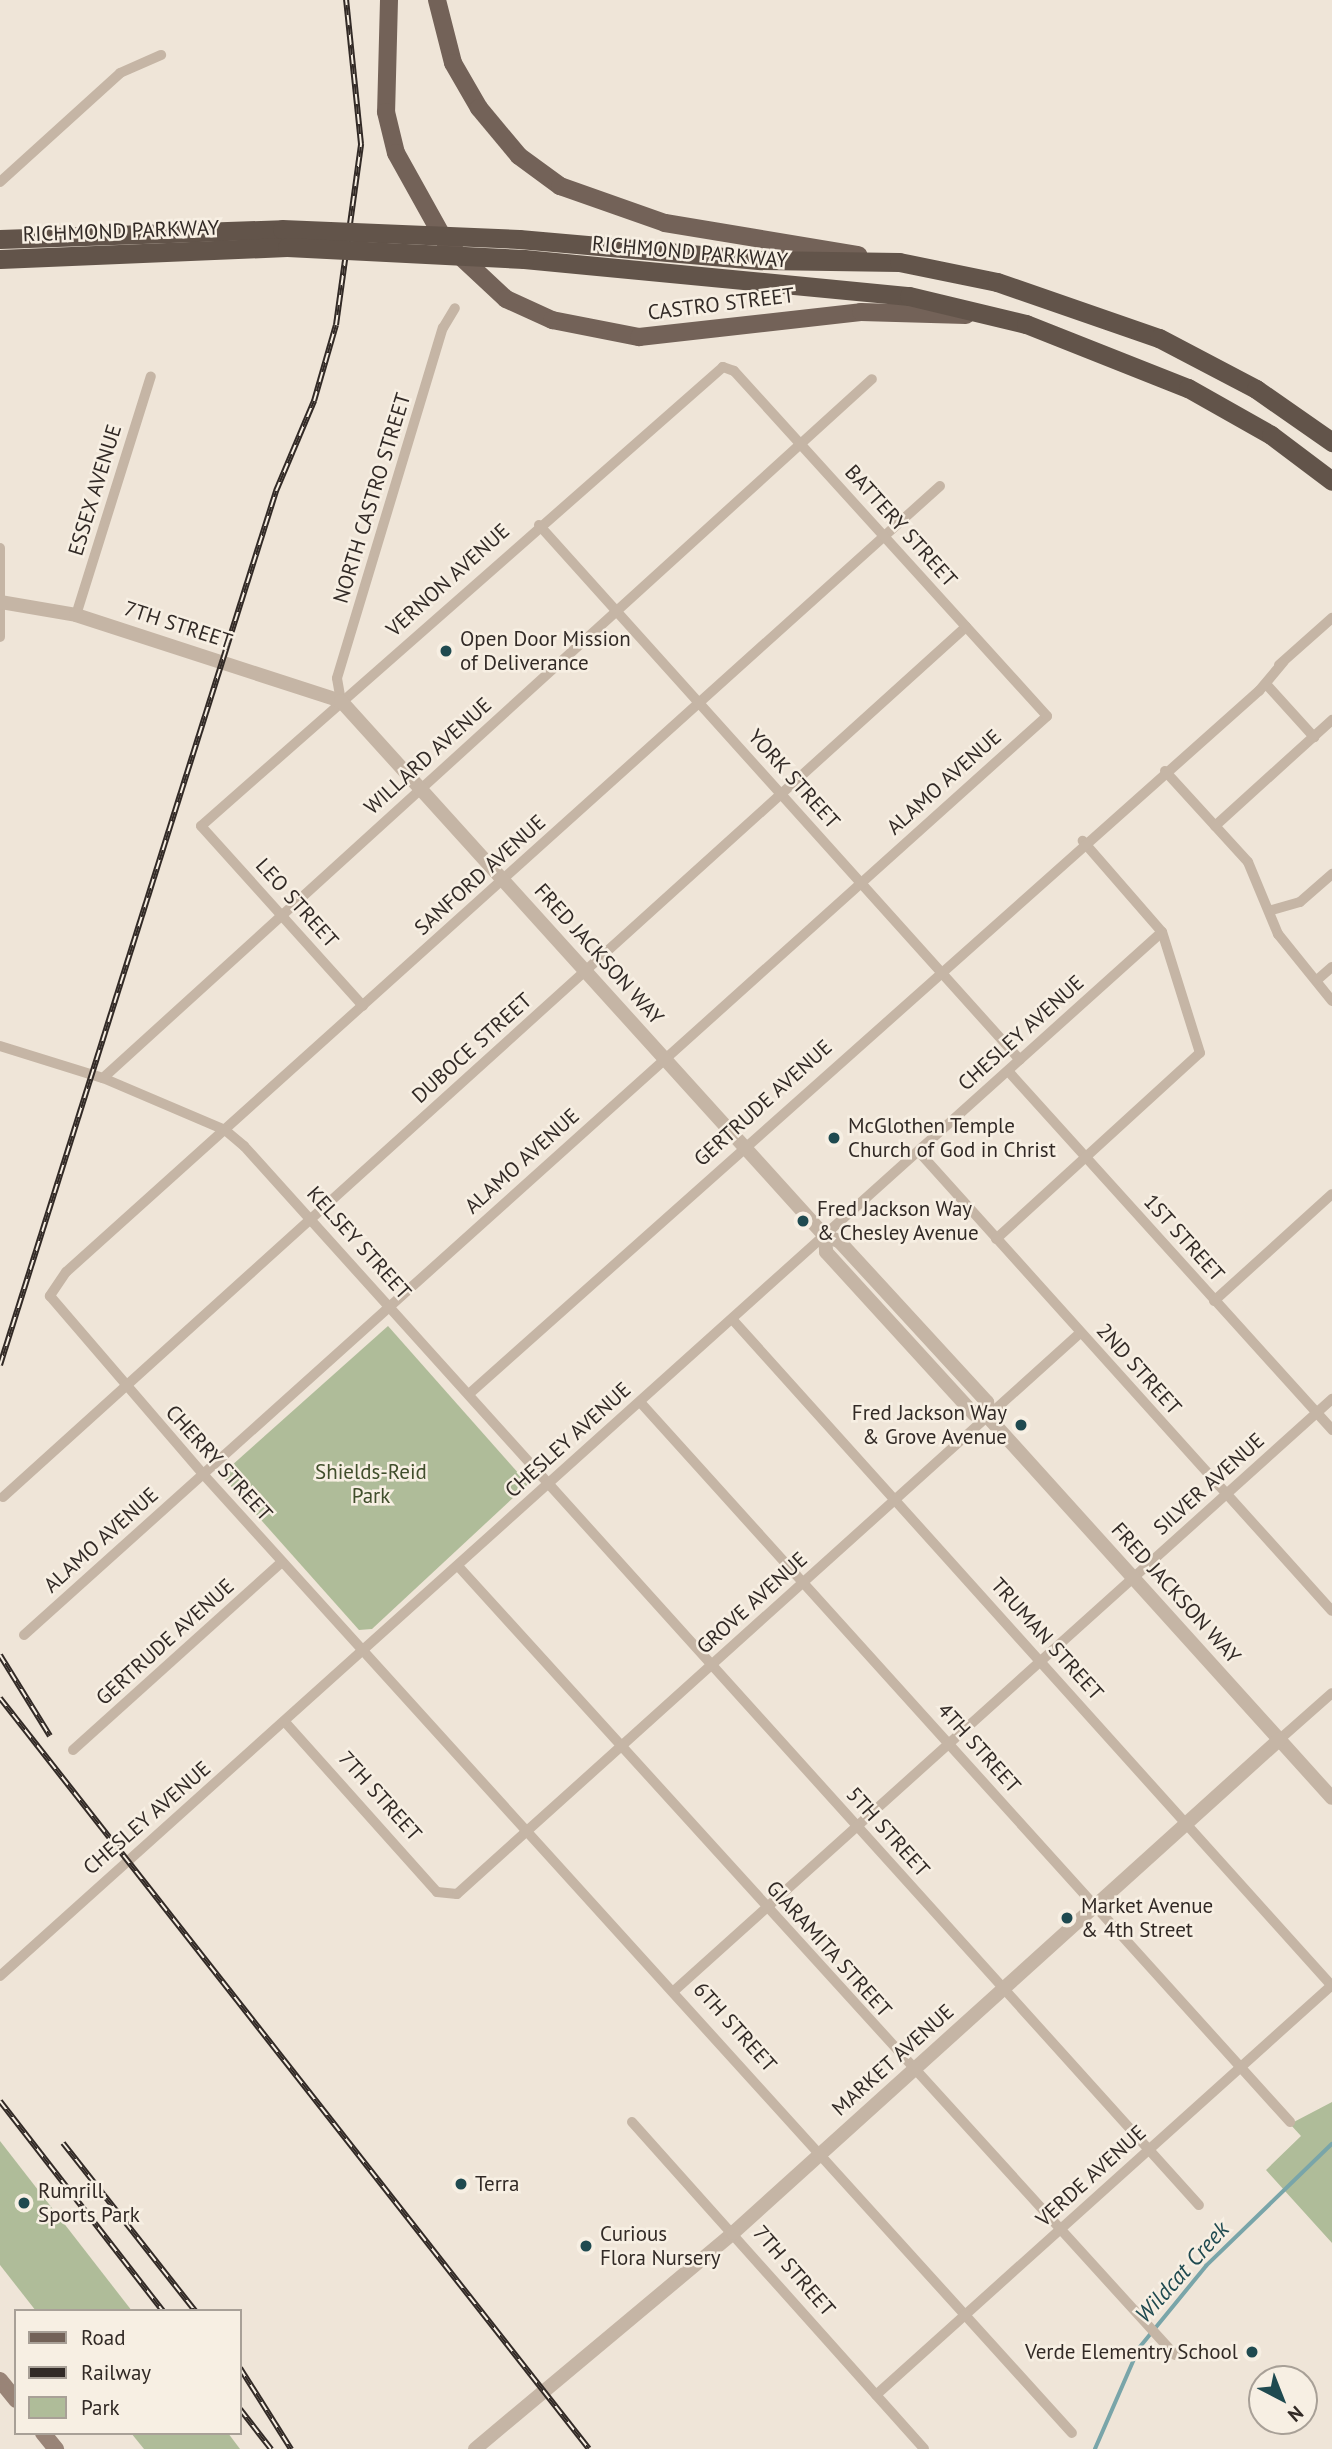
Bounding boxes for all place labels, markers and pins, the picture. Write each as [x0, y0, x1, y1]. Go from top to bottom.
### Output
place label: Open Door Mission of Deliverance [460, 626, 631, 676]
marker: Open Door Mission of Deliverance [438, 643, 454, 659]
place label: McGlothen Temple Church of God in Christ [848, 1113, 1056, 1163]
marker: McGlothen Temple Church of God in Christ [826, 1130, 842, 1146]
place label: Fred Jackson Way & Chesley Avenue [817, 1196, 980, 1246]
marker: Fred Jackson Way & Chesley Avenue [795, 1213, 811, 1229]
place label: Fred Jackson Way & Grove Avenue [851, 1400, 1007, 1450]
marker: Fred Jackson Way & Grove Avenue [1013, 1417, 1029, 1433]
place label: Market Avenue & 4th Street [1081, 1893, 1214, 1943]
marker: Market Avenue & 4th Street [1059, 1910, 1075, 1926]
place label: Terra [475, 2171, 519, 2197]
marker: Terra [453, 2176, 469, 2192]
place label: Rumrill Sports Park [38, 2178, 140, 2228]
marker: Rumrill Sports Park [16, 2195, 32, 2211]
place label: Curious Flora Nursery [600, 2221, 720, 2271]
marker: Curious Flora Nursery [578, 2238, 594, 2254]
place label: Verde Elementry School [1024, 2339, 1238, 2365]
marker: Verde Elementry School [1244, 2344, 1260, 2360]

